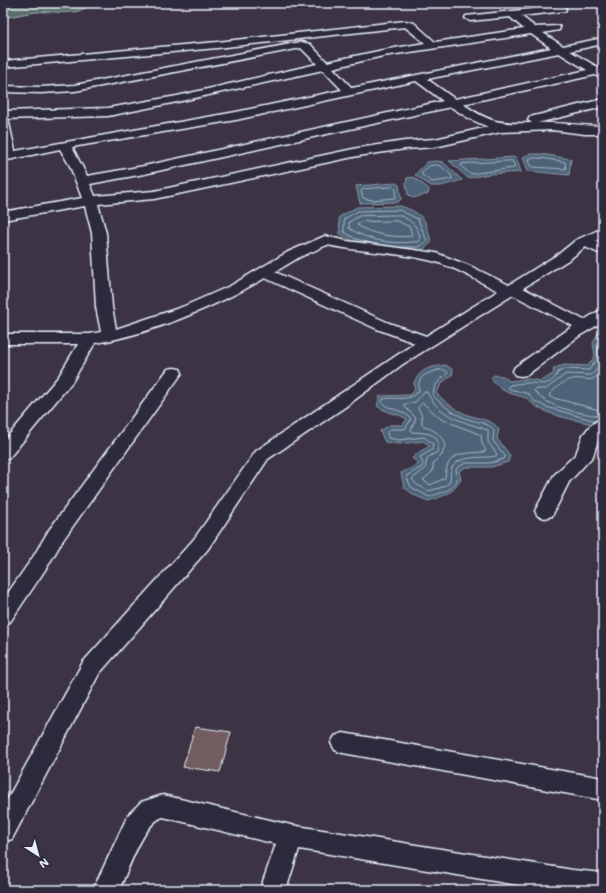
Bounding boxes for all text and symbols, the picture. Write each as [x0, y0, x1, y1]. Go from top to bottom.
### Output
north arrow [18, 835, 58, 875]
text: N [36, 855, 52, 872]

